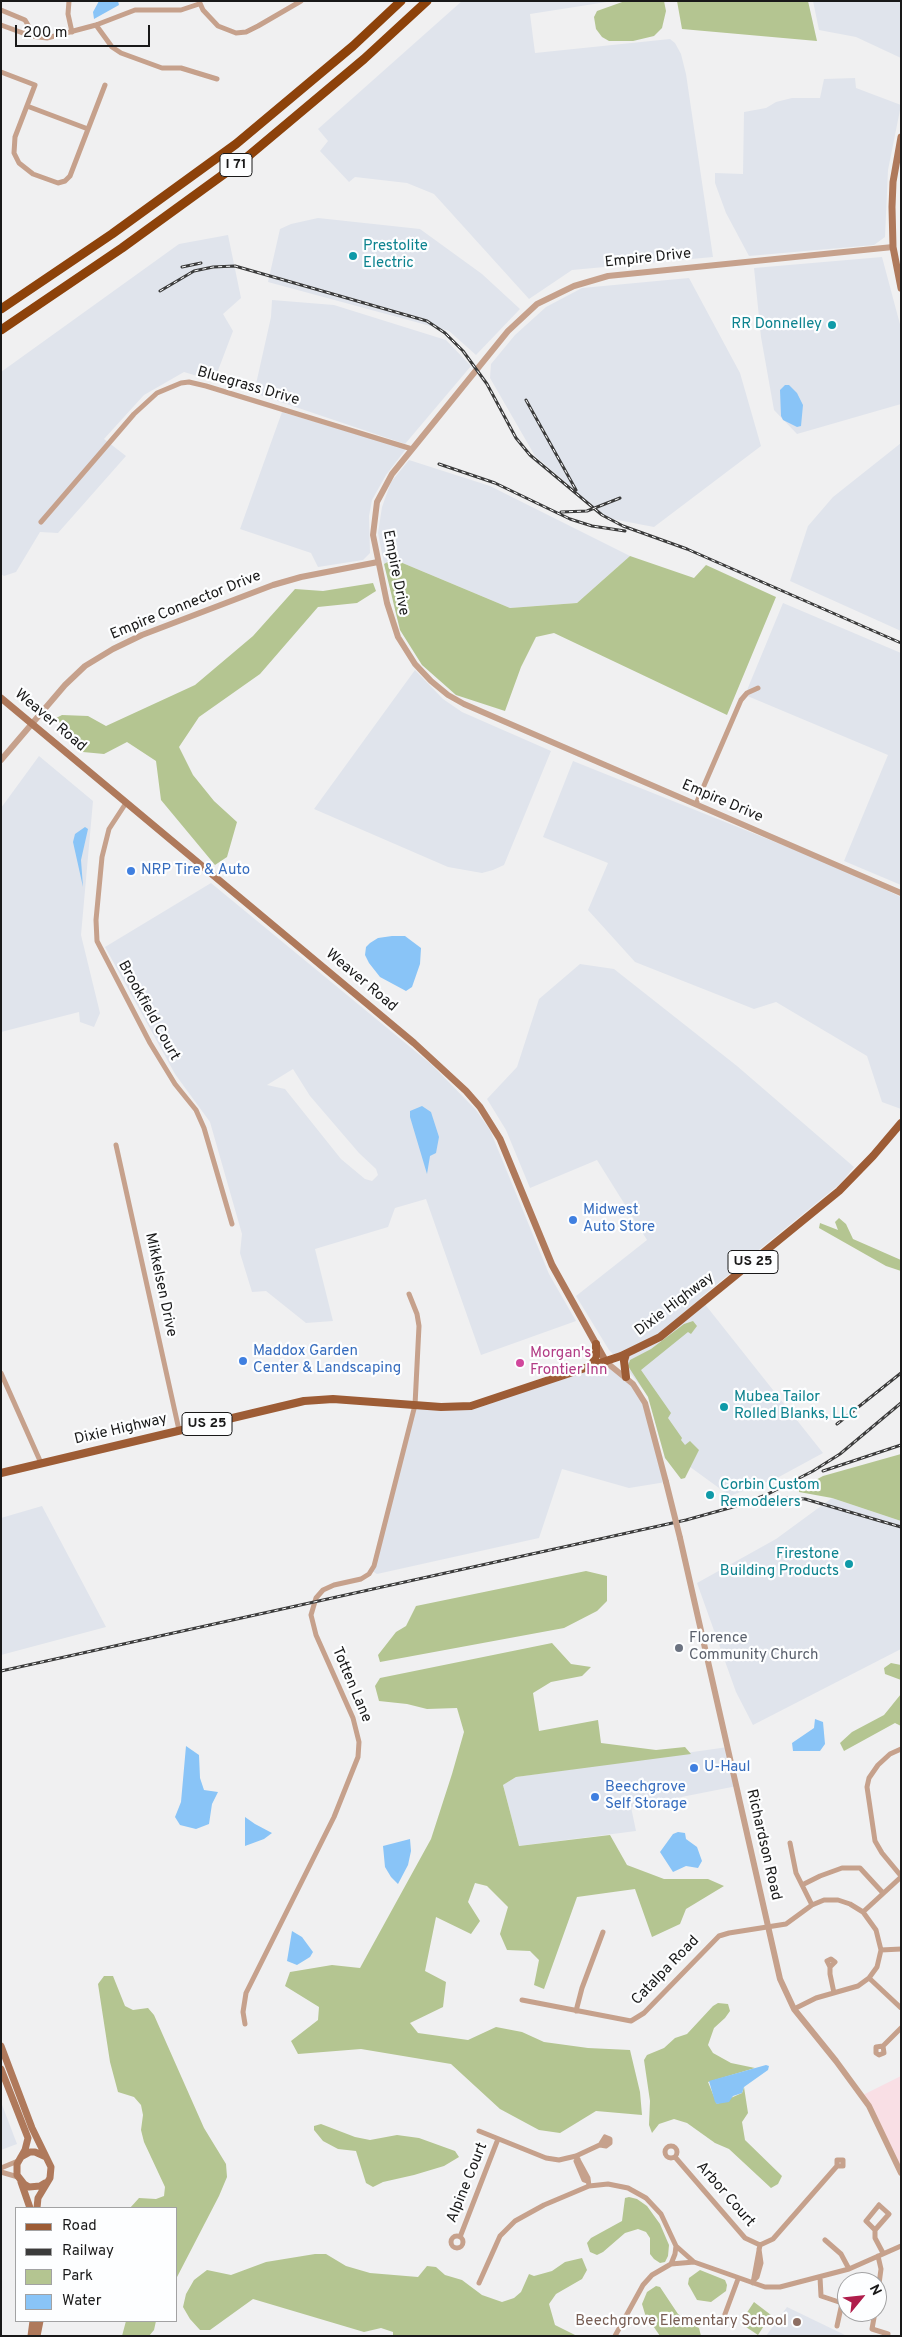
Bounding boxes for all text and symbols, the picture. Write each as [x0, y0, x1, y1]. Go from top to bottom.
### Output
scale bar [18, 15, 152, 47]
text: 200 m [23, 24, 68, 43]
road number: I 71 [220, 154, 252, 176]
place label: Prestolite Electric [363, 238, 428, 273]
street label: Empire Drive [604, 246, 692, 272]
marker: Prestolite Electric [347, 250, 359, 262]
place label: RR Donnelley [731, 316, 822, 334]
marker: RR Donnelley [826, 319, 838, 331]
street label: Bluegrass Drive [195, 364, 301, 410]
street label: Empire Drive [378, 529, 412, 617]
street label: Empire Connector Drive [108, 568, 264, 644]
street label: Weaver Road [10, 686, 90, 756]
street label: Empire Drive [679, 777, 765, 827]
place label: NRP Tire & Auto [141, 862, 250, 880]
marker: NRP Tire & Auto [125, 865, 137, 877]
street label: Weaver Road [321, 946, 401, 1016]
street label: Brookfield Court [113, 958, 183, 1064]
place label: Midwest Auto Store [583, 1202, 655, 1237]
marker: Midwest Auto Store [567, 1214, 579, 1226]
street label: Mikkelsen Drive [140, 1231, 180, 1339]
road number: US 25 [728, 1250, 778, 1274]
street label: Dixie Highway [632, 1269, 718, 1341]
place label: Maddox Garden Center & Landscaping [253, 1343, 401, 1378]
place label: Morgan's Frontier Inn [530, 1345, 607, 1380]
marker: Maddox Garden Center & Landscaping [237, 1355, 249, 1367]
marker: Morgan's Frontier Inn [514, 1357, 526, 1369]
place label: Mubea Tailor Rolled Blanks, LLC [734, 1389, 858, 1424]
marker: Mubea Tailor Rolled Blanks, LLC [718, 1401, 730, 1413]
street label: Dixie Highway [73, 1411, 169, 1449]
road number: US 25 [182, 1412, 232, 1436]
place label: Corbin Custom Remodelers [720, 1477, 820, 1512]
marker: Corbin Custom Remodelers [704, 1489, 716, 1501]
place label: Firestone Building Products [720, 1546, 839, 1581]
marker: Firestone Building Products [843, 1558, 855, 1570]
place label: Florence Community Church [689, 1630, 818, 1665]
marker: Florence Community Church [673, 1642, 685, 1654]
street label: Totten Lane [327, 1645, 375, 1725]
place label: U-Haul [704, 1759, 750, 1777]
marker: U-Haul [688, 1762, 700, 1774]
place label: Beechgrove Self Storage [605, 1779, 687, 1814]
street label: Richardson Road [741, 1788, 785, 1902]
marker: Beechgrove Self Storage [589, 1791, 601, 1803]
street label: Catalpa Road [628, 1933, 704, 2009]
street label: Alpine Court [444, 2140, 492, 2226]
street label: Arbor Court [692, 2159, 758, 2231]
legend [15, 2207, 178, 2322]
text: Road [62, 2217, 97, 2236]
text: Railway [62, 2242, 114, 2261]
text: Park [62, 2267, 93, 2286]
north arrow [837, 2272, 887, 2322]
text: N [865, 2282, 885, 2299]
text: Water [62, 2292, 101, 2311]
place label: Beechgrove Elementary School [575, 2313, 787, 2331]
marker: Beechgrove Elementary School [791, 2316, 803, 2328]

